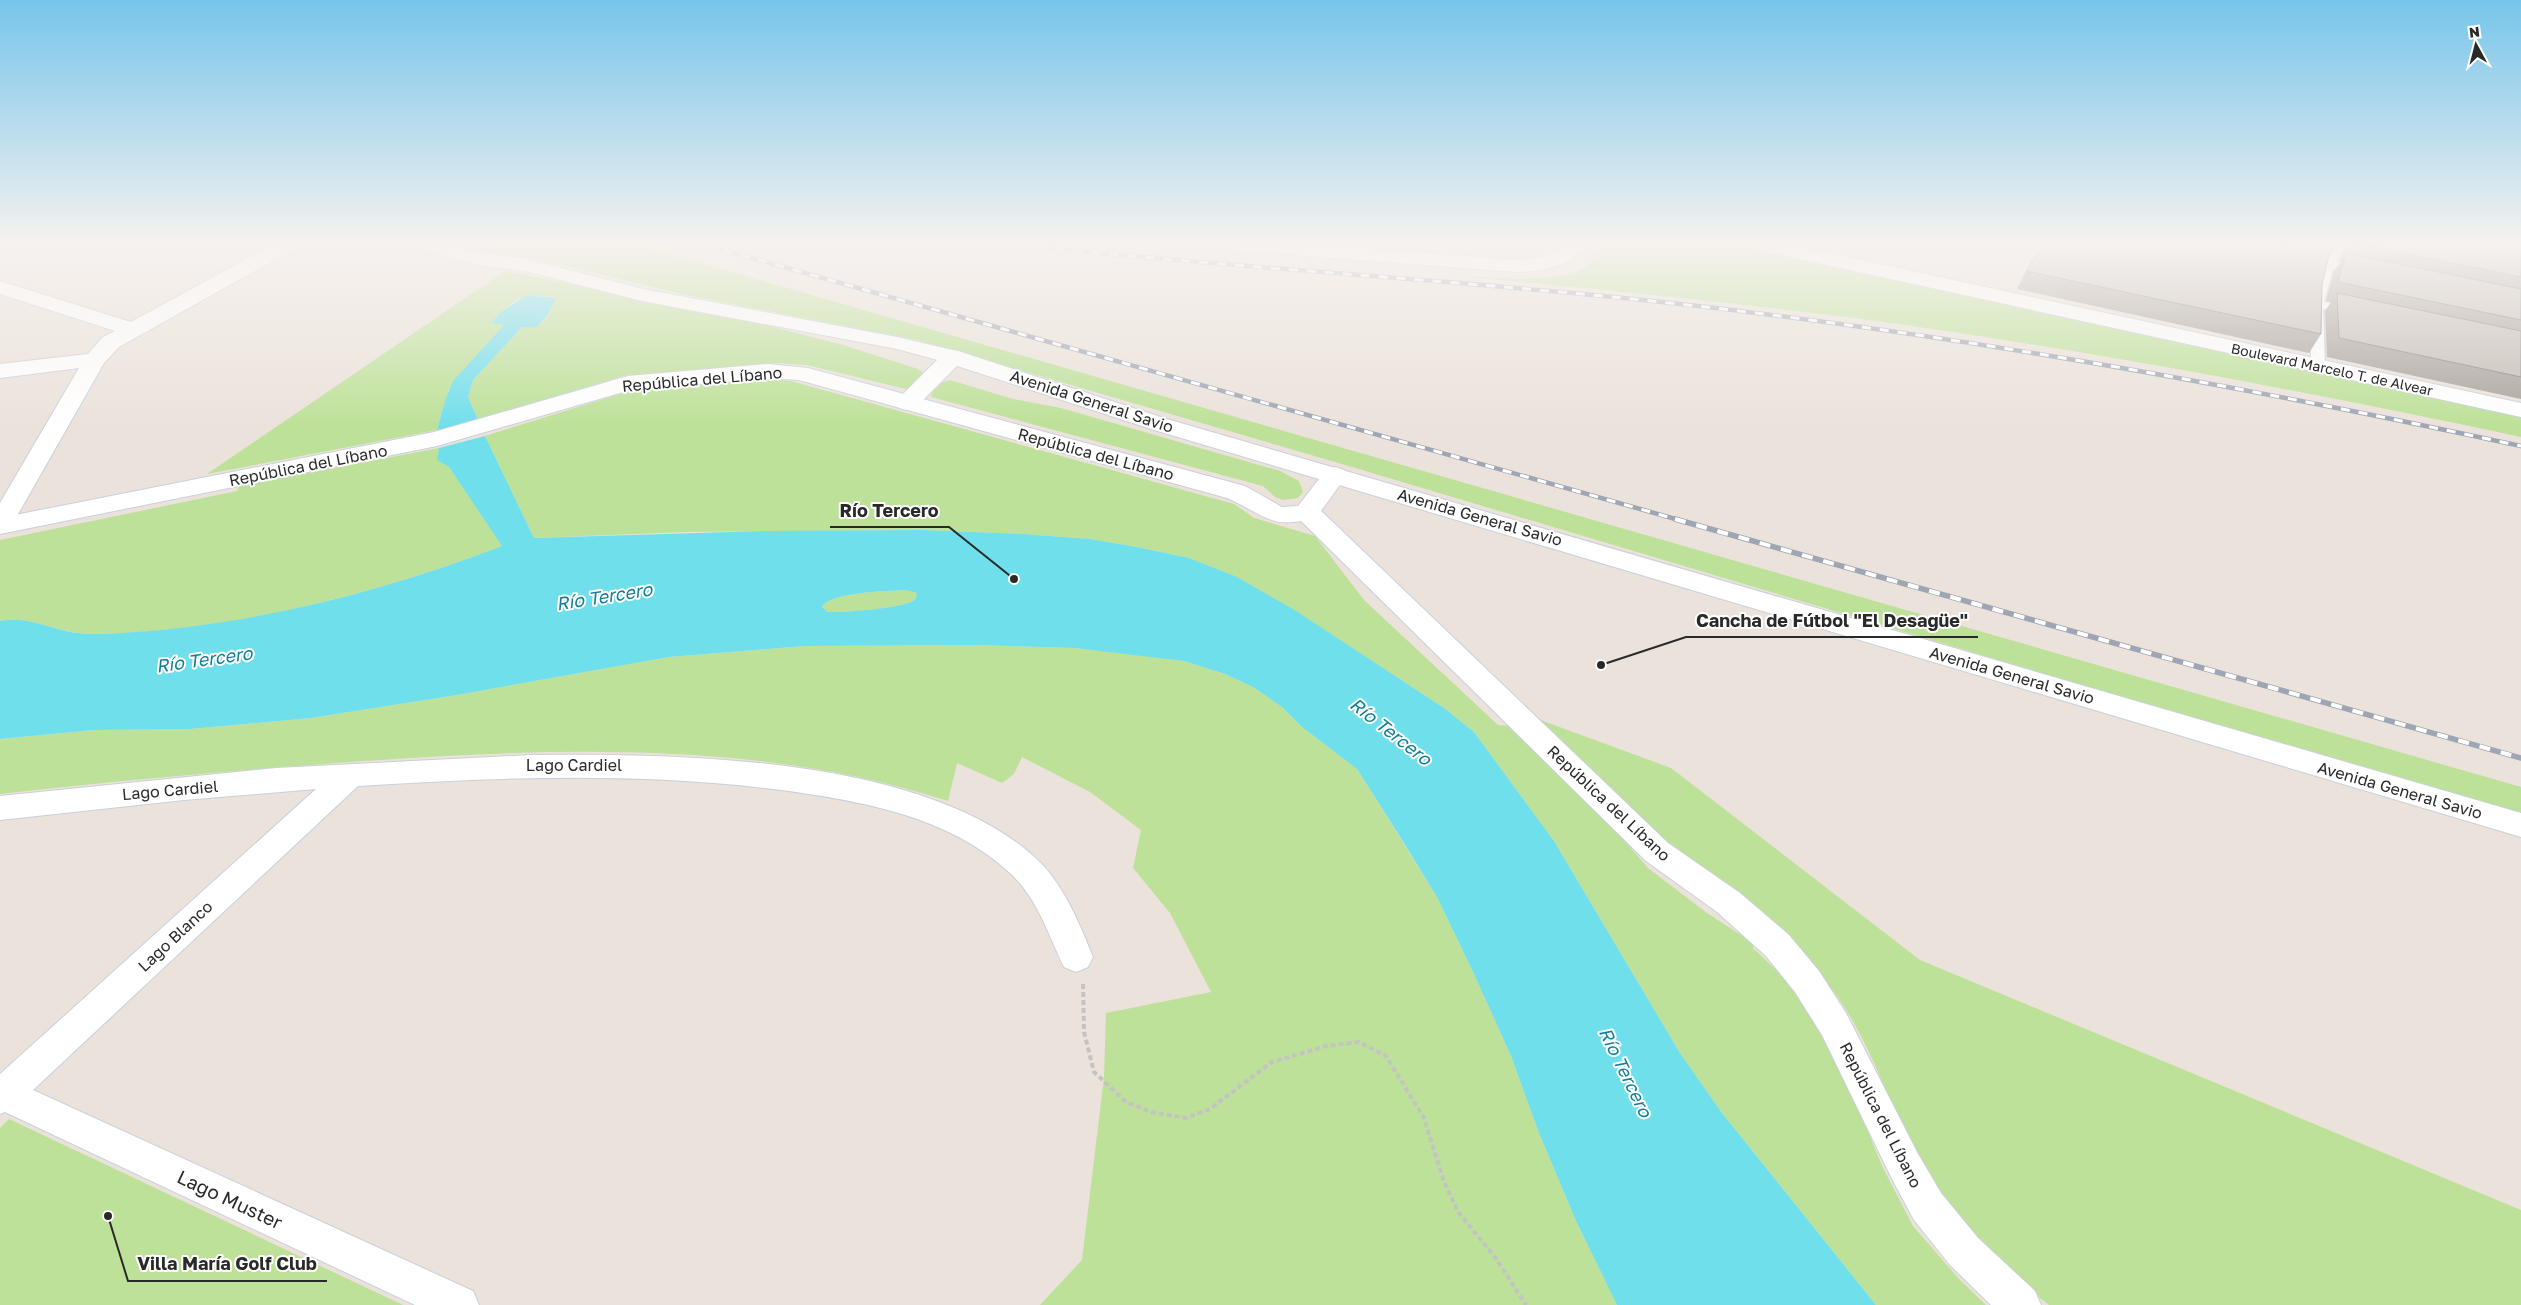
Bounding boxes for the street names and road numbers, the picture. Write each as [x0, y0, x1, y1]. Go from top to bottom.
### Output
street label: Boulevard Marcelo T. de Alvear [2230, 339, 2435, 399]
street label: República del Líbano [621, 362, 783, 396]
street label: Avenida General Savio [1008, 365, 1176, 437]
street label: República del Líbano [1016, 424, 1176, 484]
street label: República del Líbano [227, 440, 389, 490]
street label: Avenida General Savio [1395, 484, 1565, 550]
street label: Avenida General Savio [1927, 642, 2097, 708]
street label: República del Líbano [1543, 741, 1675, 865]
street label: Lago Cardiel [526, 755, 622, 775]
street label: Avenida General Savio [2315, 757, 2485, 823]
street label: Lago Cardiel [121, 776, 219, 804]
street label: Lago Blanco [134, 896, 216, 976]
street label: República del Líbano [1836, 1039, 1926, 1191]
street label: Lago Muster [174, 1165, 287, 1234]

